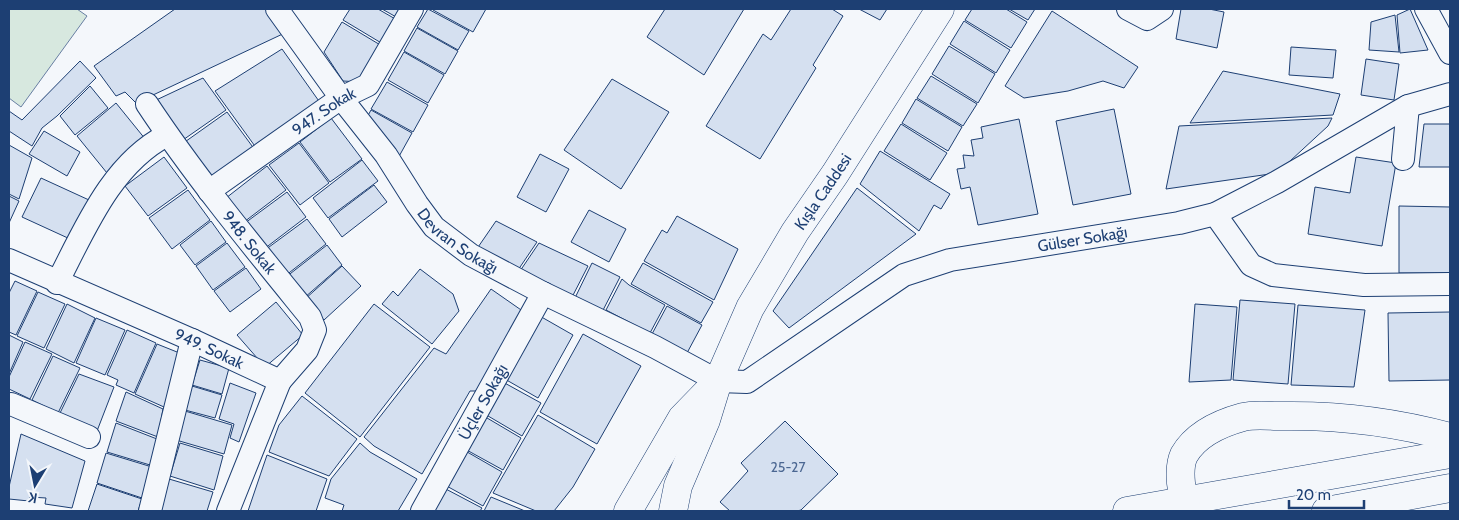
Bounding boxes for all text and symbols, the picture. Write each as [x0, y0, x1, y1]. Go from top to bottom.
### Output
street label: 947. Sokak [288, 83, 360, 140]
street label: Kışla Caddesi [790, 150, 856, 234]
street label: Devran Sokağı [413, 204, 501, 278]
street label: 948. Sokak [218, 207, 281, 278]
street label: Gülser Sokağı [1036, 223, 1129, 256]
street label: 949. Sokak [172, 325, 248, 373]
street label: Üçler Sokağı [455, 361, 512, 443]
house number: 25-27 [771, 458, 806, 476]
north arrow [10, 460, 60, 510]
scale bar [1289, 478, 1364, 510]
text: 20 m [1296, 486, 1331, 504]
text: K [27, 488, 39, 507]

